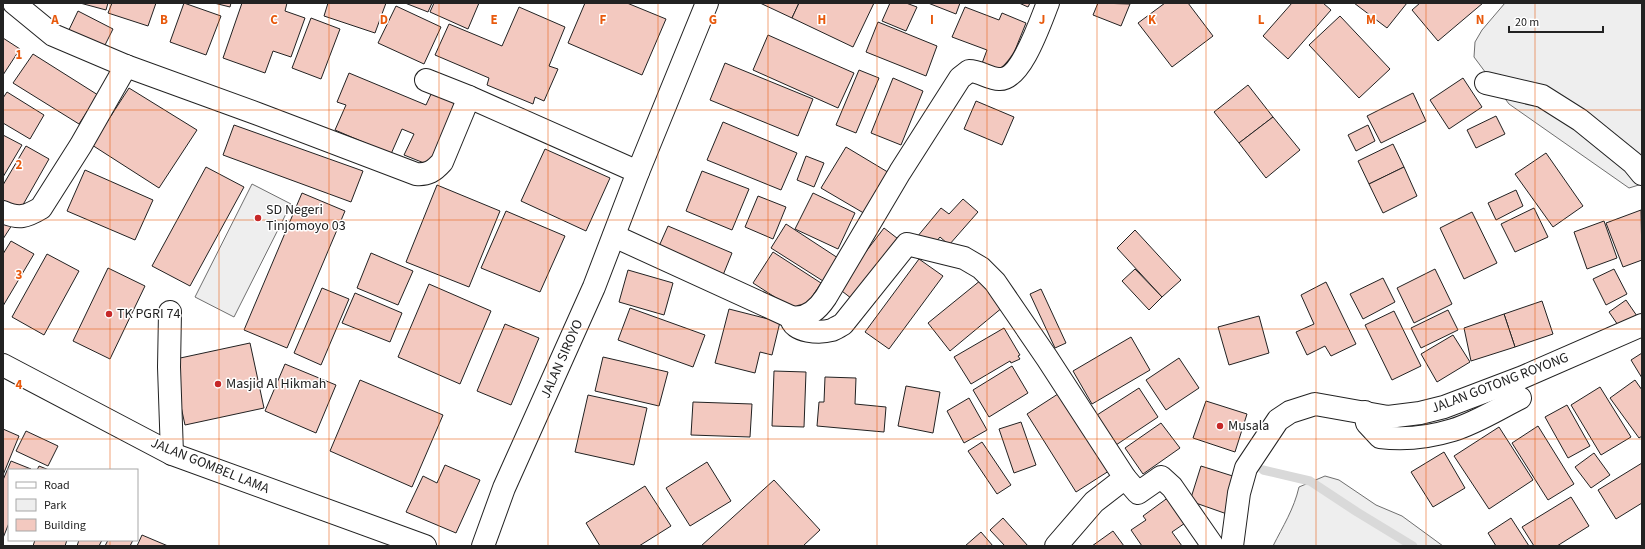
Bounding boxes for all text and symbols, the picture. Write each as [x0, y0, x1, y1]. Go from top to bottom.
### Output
scale bar [1509, 8, 1603, 34]
text: A [50, 11, 59, 29]
text: B [160, 11, 168, 29]
text: C [270, 11, 278, 29]
text: D [380, 11, 388, 29]
text: E [490, 11, 498, 29]
text: F [600, 11, 607, 29]
text: G [709, 11, 717, 29]
text: H [818, 11, 826, 29]
text: I [930, 11, 934, 29]
text: J [1039, 11, 1045, 29]
text: K [1148, 11, 1157, 29]
text: L [1258, 11, 1265, 29]
text: M [1366, 11, 1376, 29]
text: N [1476, 11, 1484, 29]
text: 20 m [1515, 14, 1539, 31]
text: 1 [16, 46, 23, 64]
text: 2 [16, 156, 23, 174]
place label: SD Negeri Tinjomoyo 03 [266, 200, 346, 236]
marker: SD Negeri Tinjomoyo 03 [253, 213, 263, 223]
text: 3 [16, 266, 23, 284]
place label: TK PGRI 74 [117, 304, 180, 324]
marker: TK PGRI 74 [104, 309, 114, 319]
street label: JALAN SIROYO [536, 316, 588, 402]
street label: JALAN GOTONG ROYONG [1428, 348, 1572, 418]
place label: Masjid Al Hikmah [226, 374, 326, 394]
text: 4 [16, 376, 23, 394]
marker: Masjid Al Hikmah [213, 379, 223, 389]
place label: Musala [1228, 416, 1269, 436]
marker: Musala [1215, 421, 1225, 431]
street label: JALAN GOMBEL LAMA [148, 433, 273, 499]
legend [8, 469, 138, 541]
text: Road [44, 477, 70, 494]
text: Park [44, 497, 66, 514]
text: Building [44, 517, 86, 534]

